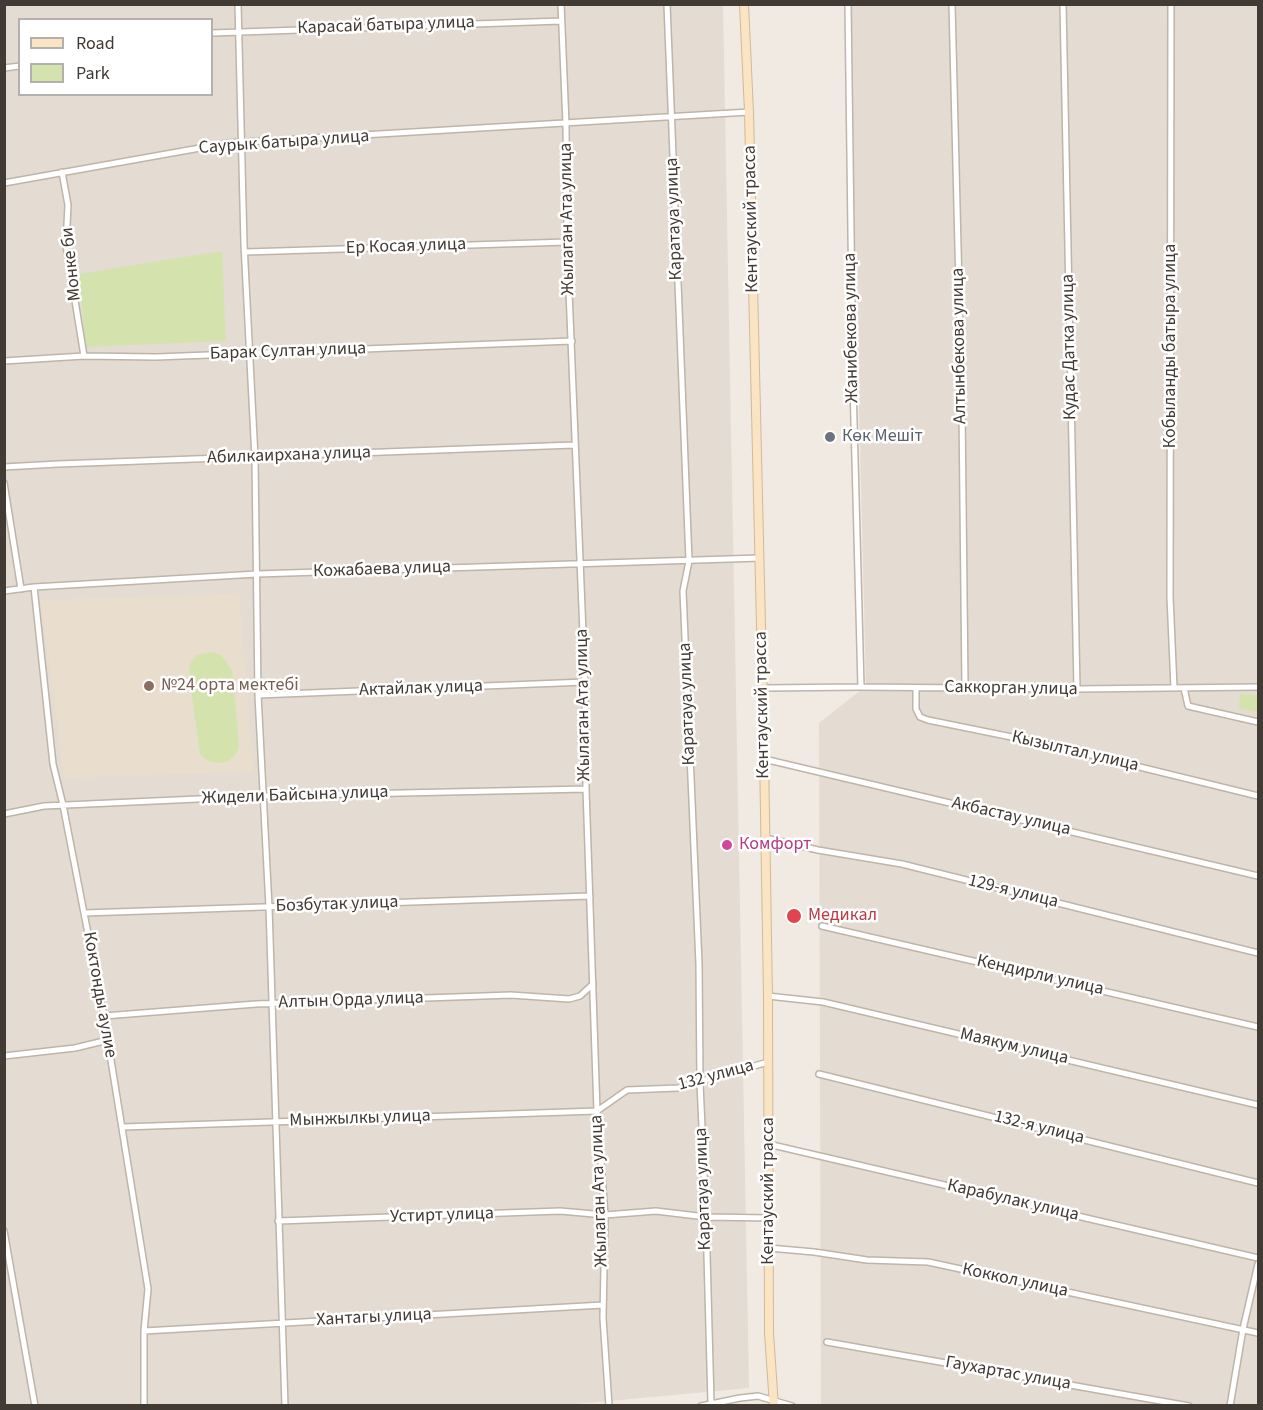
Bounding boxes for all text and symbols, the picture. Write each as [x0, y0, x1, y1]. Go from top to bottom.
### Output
street label: Карасай батыра улица [297, 12, 475, 40]
legend [18, 18, 213, 96]
text: Road [76, 31, 115, 56]
text: Park [76, 61, 110, 86]
street label: Саурык батыра улица [198, 126, 370, 160]
street label: Жылаган Ата улица [556, 143, 580, 295]
street label: Кентауский трасса [740, 145, 764, 293]
street label: Каратауа улица [662, 157, 688, 281]
street label: Монке би [57, 226, 87, 302]
street label: Ер Косая улица [346, 234, 466, 260]
street label: Кобыланды батыра улица [1160, 244, 1182, 448]
street label: Жанибекова улица [840, 253, 864, 403]
street label: Алтынбекова улица [948, 268, 972, 424]
street label: Кудас Датка улица [1058, 274, 1082, 420]
street label: Барак Султан улица [209, 338, 367, 366]
place label: Көк Мешіт [842, 426, 923, 448]
marker: Көк Мешіт [823, 430, 837, 444]
street label: Абилкаирхана улица [207, 442, 371, 470]
street label: Кожабаева улица [313, 557, 451, 583]
street label: Жылаган Ата улица [572, 629, 596, 781]
street label: Кентауский трасса [751, 631, 775, 779]
street label: Каратауа улица [675, 642, 701, 766]
place label: №24 орта мектебі [161, 675, 299, 697]
street label: Актайлак улица [359, 676, 483, 702]
street label: Саккорган улица [944, 677, 1078, 701]
marker: №24 орта мектебі [142, 679, 156, 693]
street label: Кызылтал улица [1009, 727, 1141, 777]
street label: Жидели Байсына улица [201, 782, 389, 810]
street label: Акбастау улица [949, 793, 1073, 841]
place label: Комфорт [739, 834, 811, 856]
marker: Комфорт [720, 838, 734, 852]
street label: 129-я улица [966, 870, 1060, 914]
street label: Бозбутак улица [275, 892, 399, 918]
place label: Медикал [808, 905, 877, 927]
marker: Медикал [785, 907, 803, 925]
street label: Коктонды аулие [77, 930, 121, 1060]
street label: Кендирли улица [974, 951, 1106, 1001]
street label: Алтын Орда улица [278, 988, 424, 1014]
street label: Маякум улица [958, 1024, 1070, 1070]
street label: 132 улица [676, 1056, 756, 1096]
street label: Мынжылкы улица [289, 1106, 431, 1132]
street label: 132-я улица [992, 1106, 1086, 1150]
street label: Жылаган Ата улица [587, 1114, 613, 1268]
street label: Кентауский трасса [758, 1117, 780, 1265]
street label: Каратауа улица [691, 1127, 717, 1251]
street label: Карабулак улица [945, 1175, 1081, 1227]
street label: Устирт улица [390, 1203, 494, 1229]
street label: Коккол улица [960, 1259, 1070, 1303]
street label: Хантагы улица [316, 1304, 432, 1332]
street label: Гаухартас улица [944, 1352, 1072, 1396]

